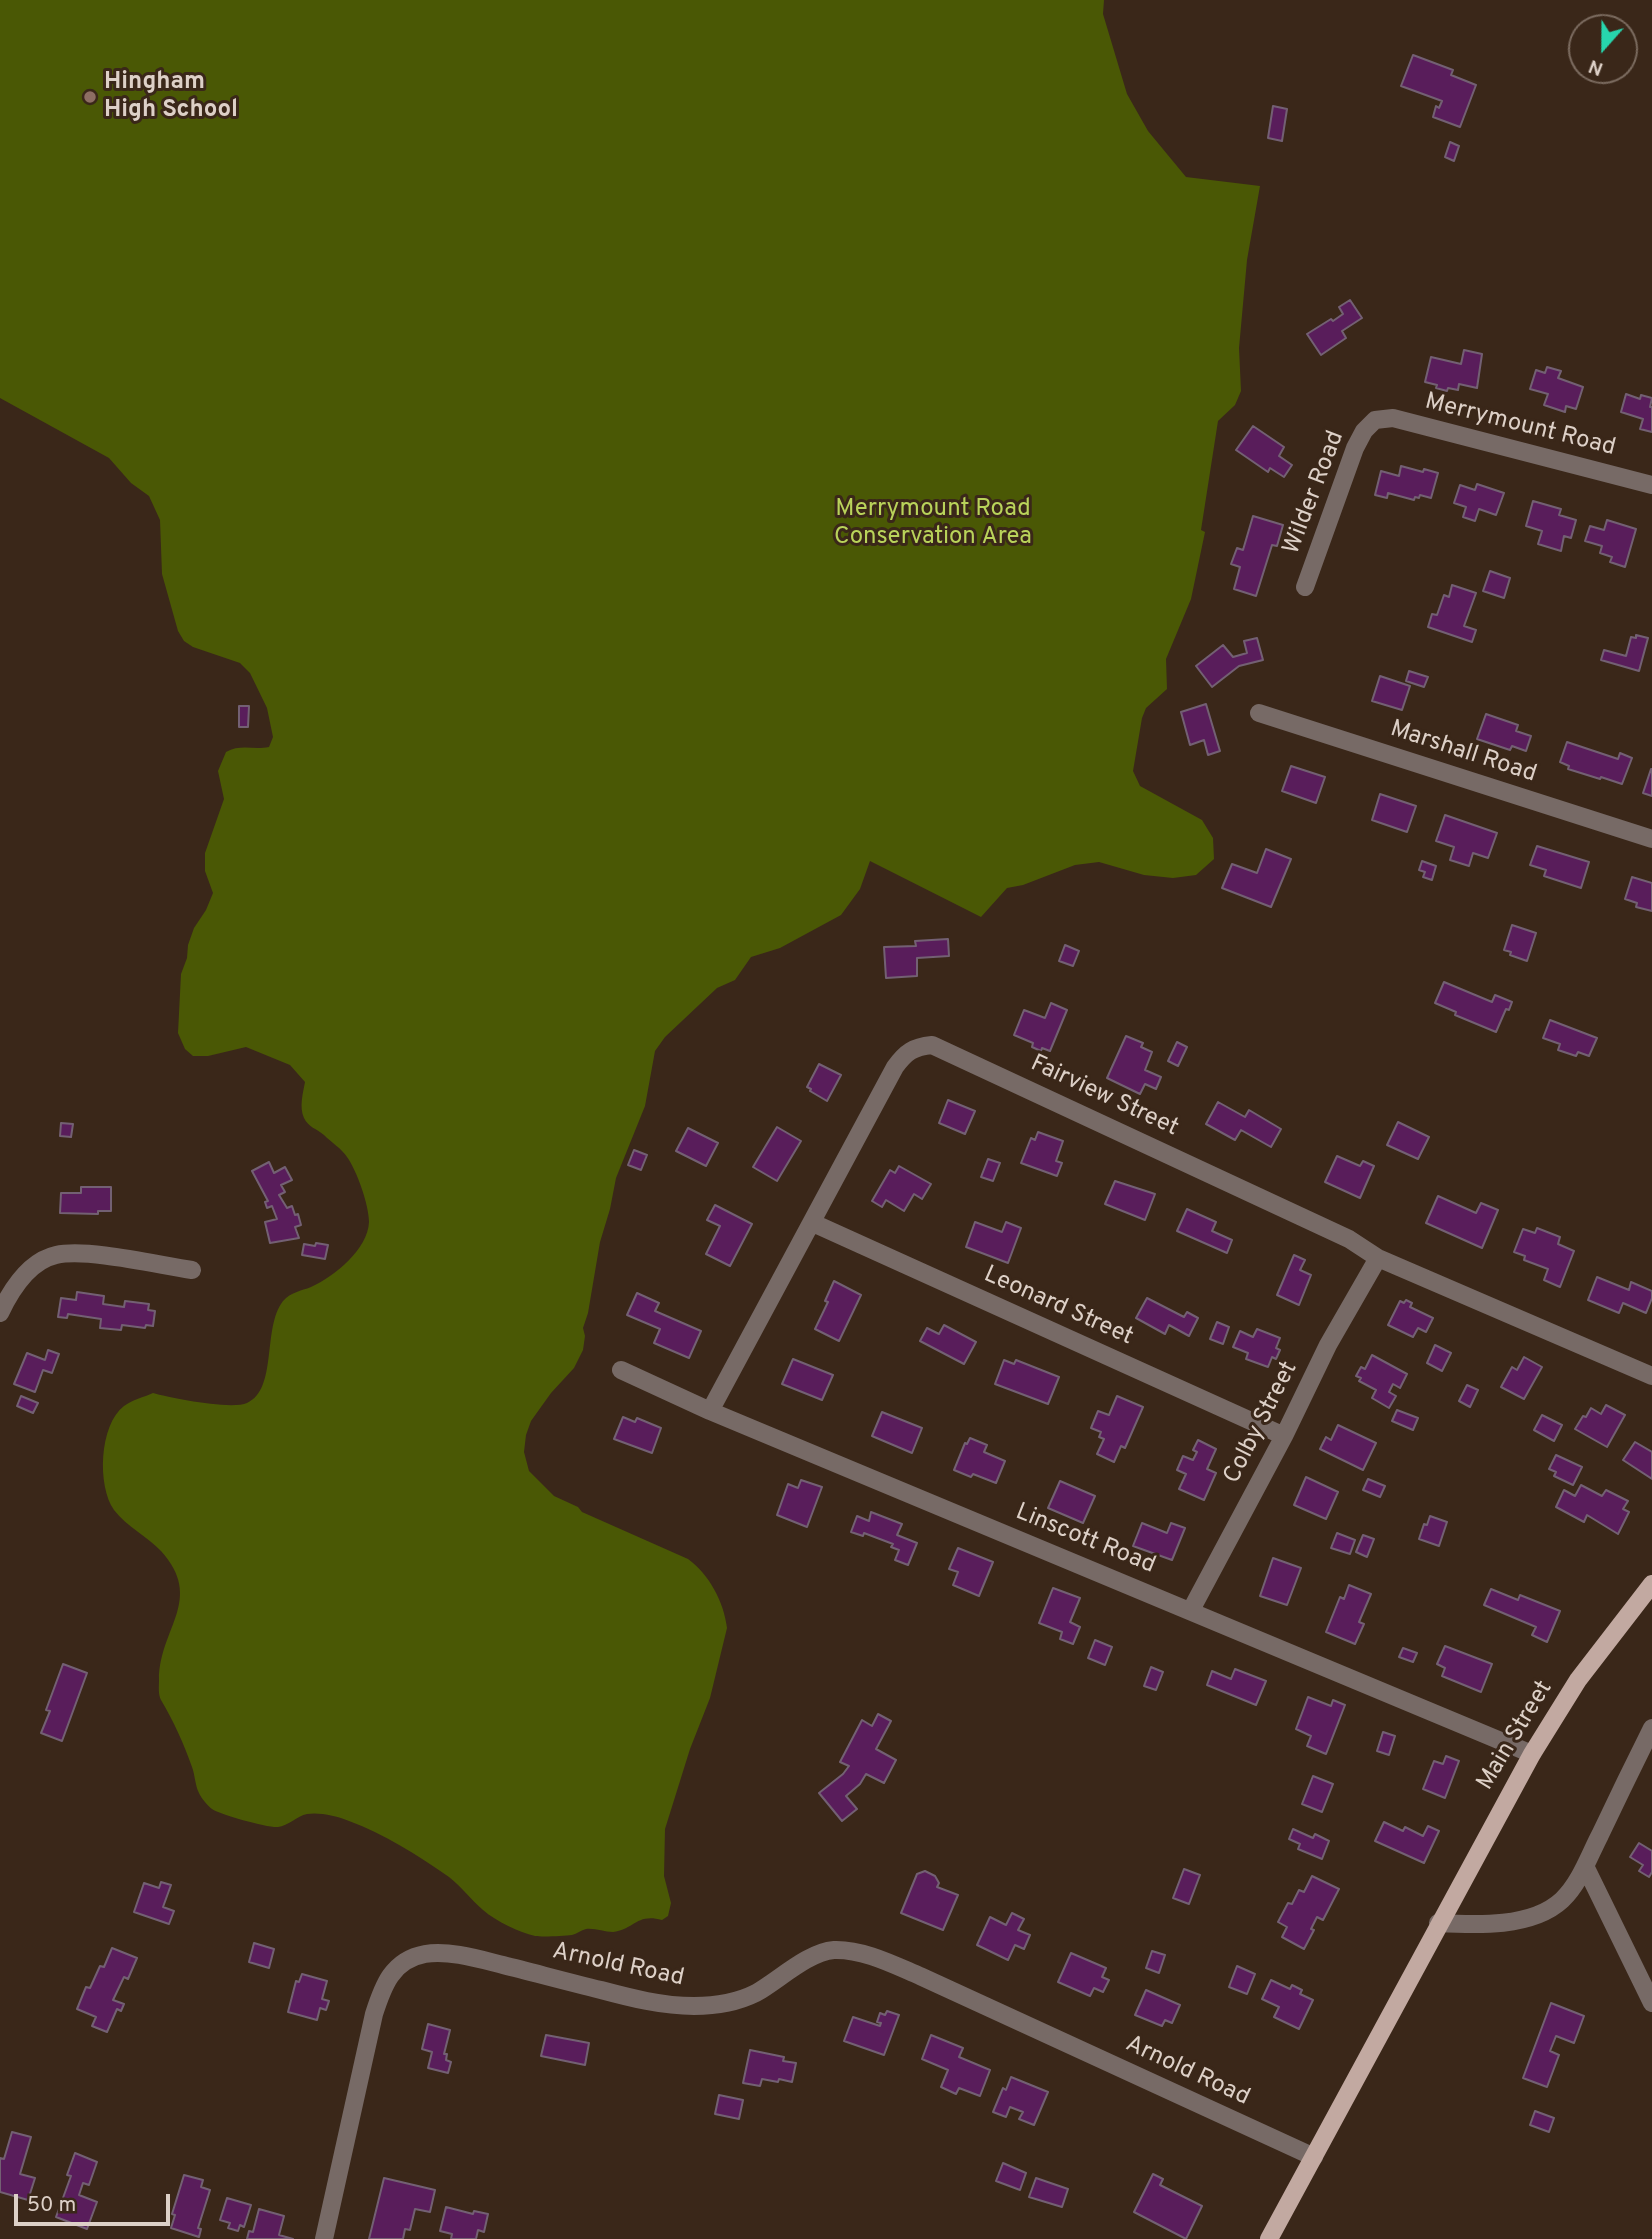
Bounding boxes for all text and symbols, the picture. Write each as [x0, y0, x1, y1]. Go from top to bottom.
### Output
north arrow [1568, 14, 1638, 84]
text: N [1586, 53, 1607, 80]
place label: Hingham High School [104, 69, 238, 125]
marker: Hingham High School [82, 89, 98, 105]
street label: Merrymount Road [1422, 388, 1618, 464]
street label: Wilder Road [1278, 427, 1352, 559]
park label: Merrymount Road Conservation Area [834, 496, 1032, 552]
street label: Marshall Road [1386, 716, 1540, 790]
street label: Fairview Street [1026, 1050, 1182, 1144]
street label: Leonard Street [979, 1261, 1137, 1353]
street label: Colby Street [1219, 1357, 1305, 1489]
street label: Linscott Road [1011, 1499, 1159, 1581]
street label: Main Street [1472, 1676, 1560, 1796]
street label: Arnold Road [550, 1938, 686, 1994]
street label: Arnold Road [1120, 2031, 1254, 2113]
scale bar [18, 2180, 173, 2224]
text: 50 m [27, 2192, 76, 2219]

